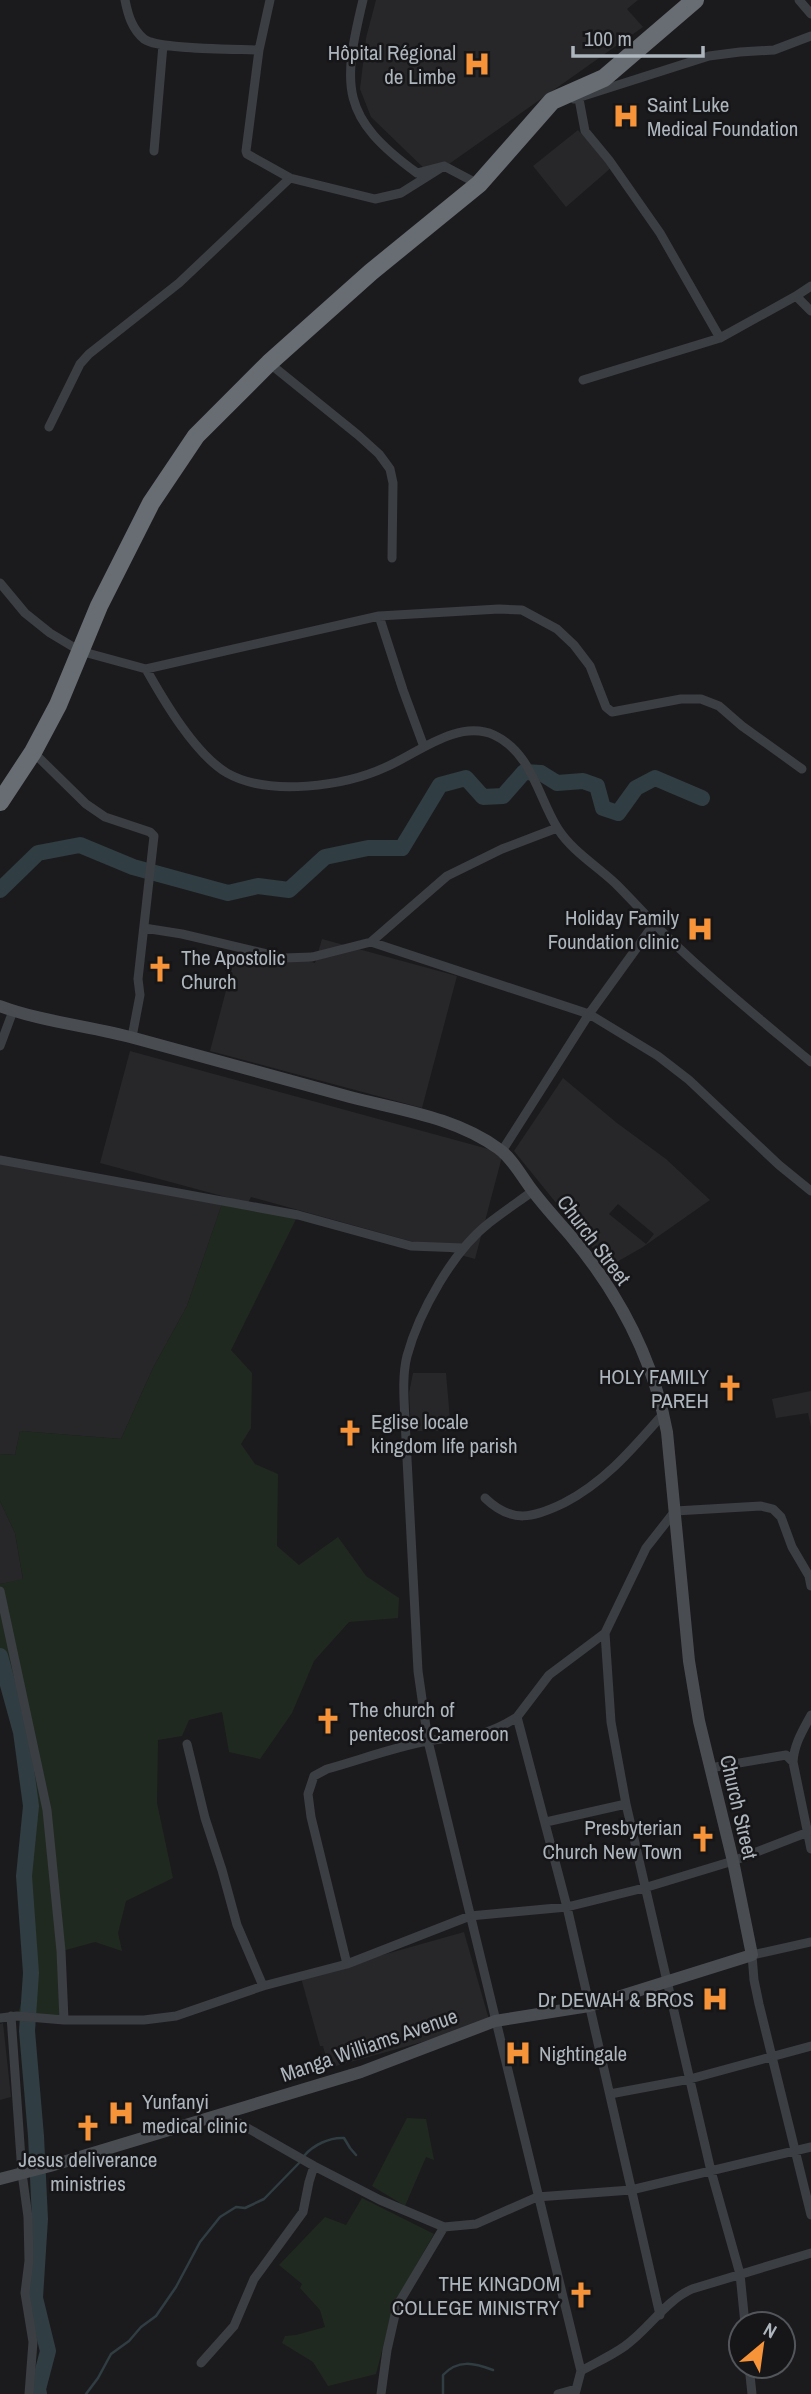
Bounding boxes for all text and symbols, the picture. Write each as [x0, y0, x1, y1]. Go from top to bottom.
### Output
scale bar [573, 14, 702, 58]
text: 100 m [584, 24, 632, 53]
place label: Hôpital Régional de Limbe [328, 38, 456, 91]
hospital icon: Hôpital Régional de Limbe [462, 49, 492, 79]
place label: Saint Luke Medical Foundation [647, 90, 798, 143]
hospital icon: Saint Luke Medical Foundation [611, 101, 641, 131]
place label: Holiday Family Foundation clinic [548, 903, 679, 956]
hospital icon: Holiday Family Foundation clinic [685, 914, 715, 944]
place label: The Apostolic Church [181, 943, 285, 996]
church icon: The Apostolic Church [145, 954, 175, 984]
street label: Church Street [550, 1189, 638, 1291]
place label: HOLY FAMILY PAREH [599, 1362, 710, 1415]
church icon: HOLY FAMILY PAREH [715, 1373, 745, 1403]
place label: Eglise locale kingdom life parish [371, 1407, 517, 1460]
church icon: Eglise locale kingdom life parish [335, 1418, 365, 1448]
place label: The church of pentecost Cameroon [349, 1695, 509, 1748]
church icon: The church of pentecost Cameroon [313, 1706, 343, 1736]
street label: Church Street [713, 1752, 765, 1862]
place label: Presbyterian Church New Town [543, 1813, 682, 1866]
church icon: Presbyterian Church New Town [688, 1824, 718, 1854]
hospital icon: Dr DEWAH & BROS [700, 1984, 730, 2014]
place label: Dr DEWAH & BROS [538, 1985, 694, 2014]
street label: Manga Williams Avenue [277, 2001, 461, 2089]
hospital icon: Nightingale [503, 2038, 533, 2068]
place label: Nightingale [539, 2039, 627, 2068]
place label: Yunfanyi medical clinic [142, 2087, 247, 2140]
hospital icon: Yunfanyi medical clinic [106, 2098, 136, 2128]
church icon: Jesus deliverance ministries [73, 2113, 103, 2143]
place label: Jesus deliverance ministries [19, 2145, 157, 2198]
place label: THE KINGDOM COLLEGE MINISTRY [392, 2269, 560, 2322]
church icon: THE KINGDOM COLLEGE MINISTRY [566, 2280, 596, 2310]
north arrow [727, 2310, 797, 2380]
text: N [759, 2316, 781, 2344]

